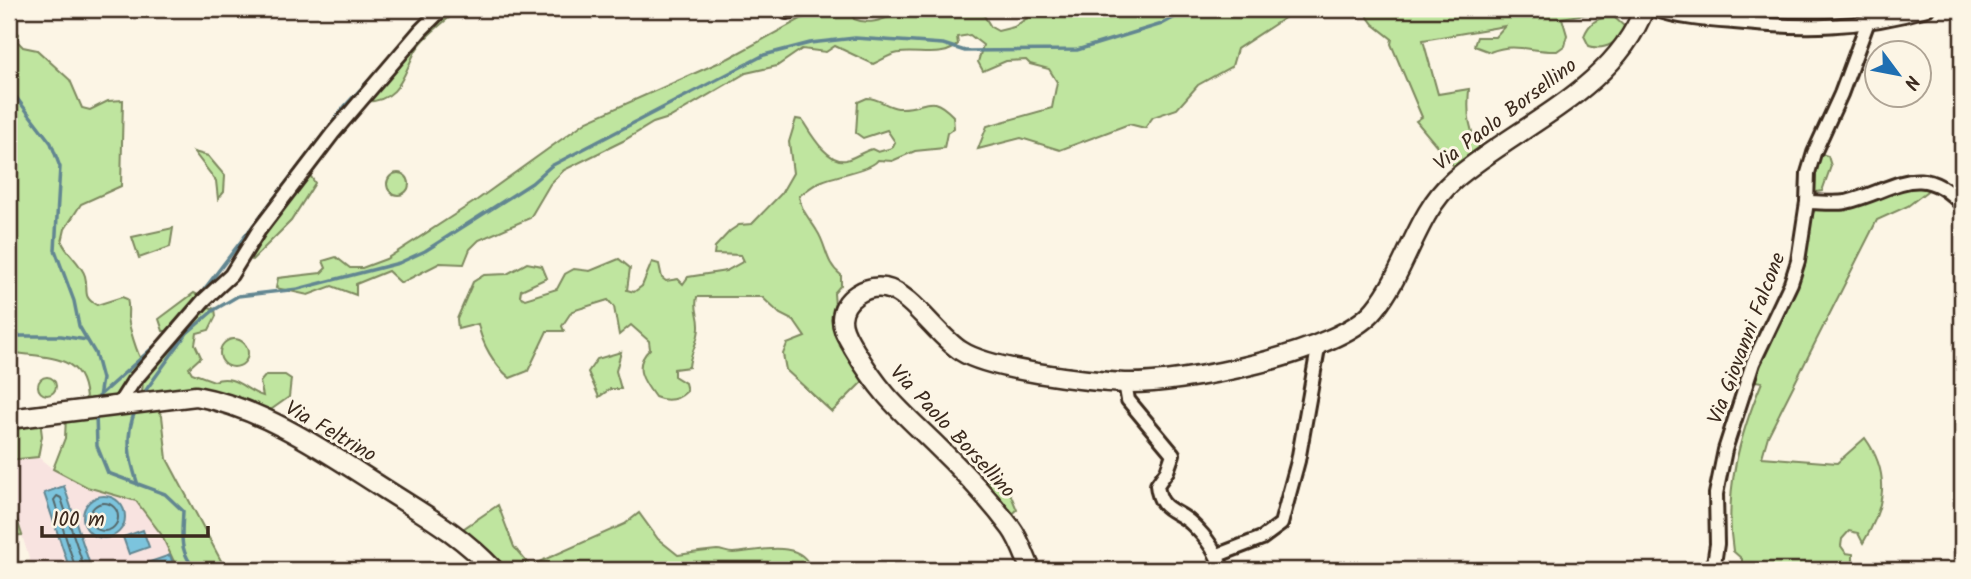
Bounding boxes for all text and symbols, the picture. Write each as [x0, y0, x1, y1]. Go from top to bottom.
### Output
north arrow [1862, 38, 1932, 108]
street label: Via Paolo Borsellino [1427, 50, 1585, 180]
text: N [1895, 69, 1927, 95]
street label: Via Giovanni Falcone [1699, 247, 1796, 429]
street label: Via Paolo Borsellino [881, 358, 1023, 506]
street label: Via Feltrino [278, 393, 382, 472]
scale bar [42, 495, 208, 539]
text: 100 m [52, 504, 105, 537]

